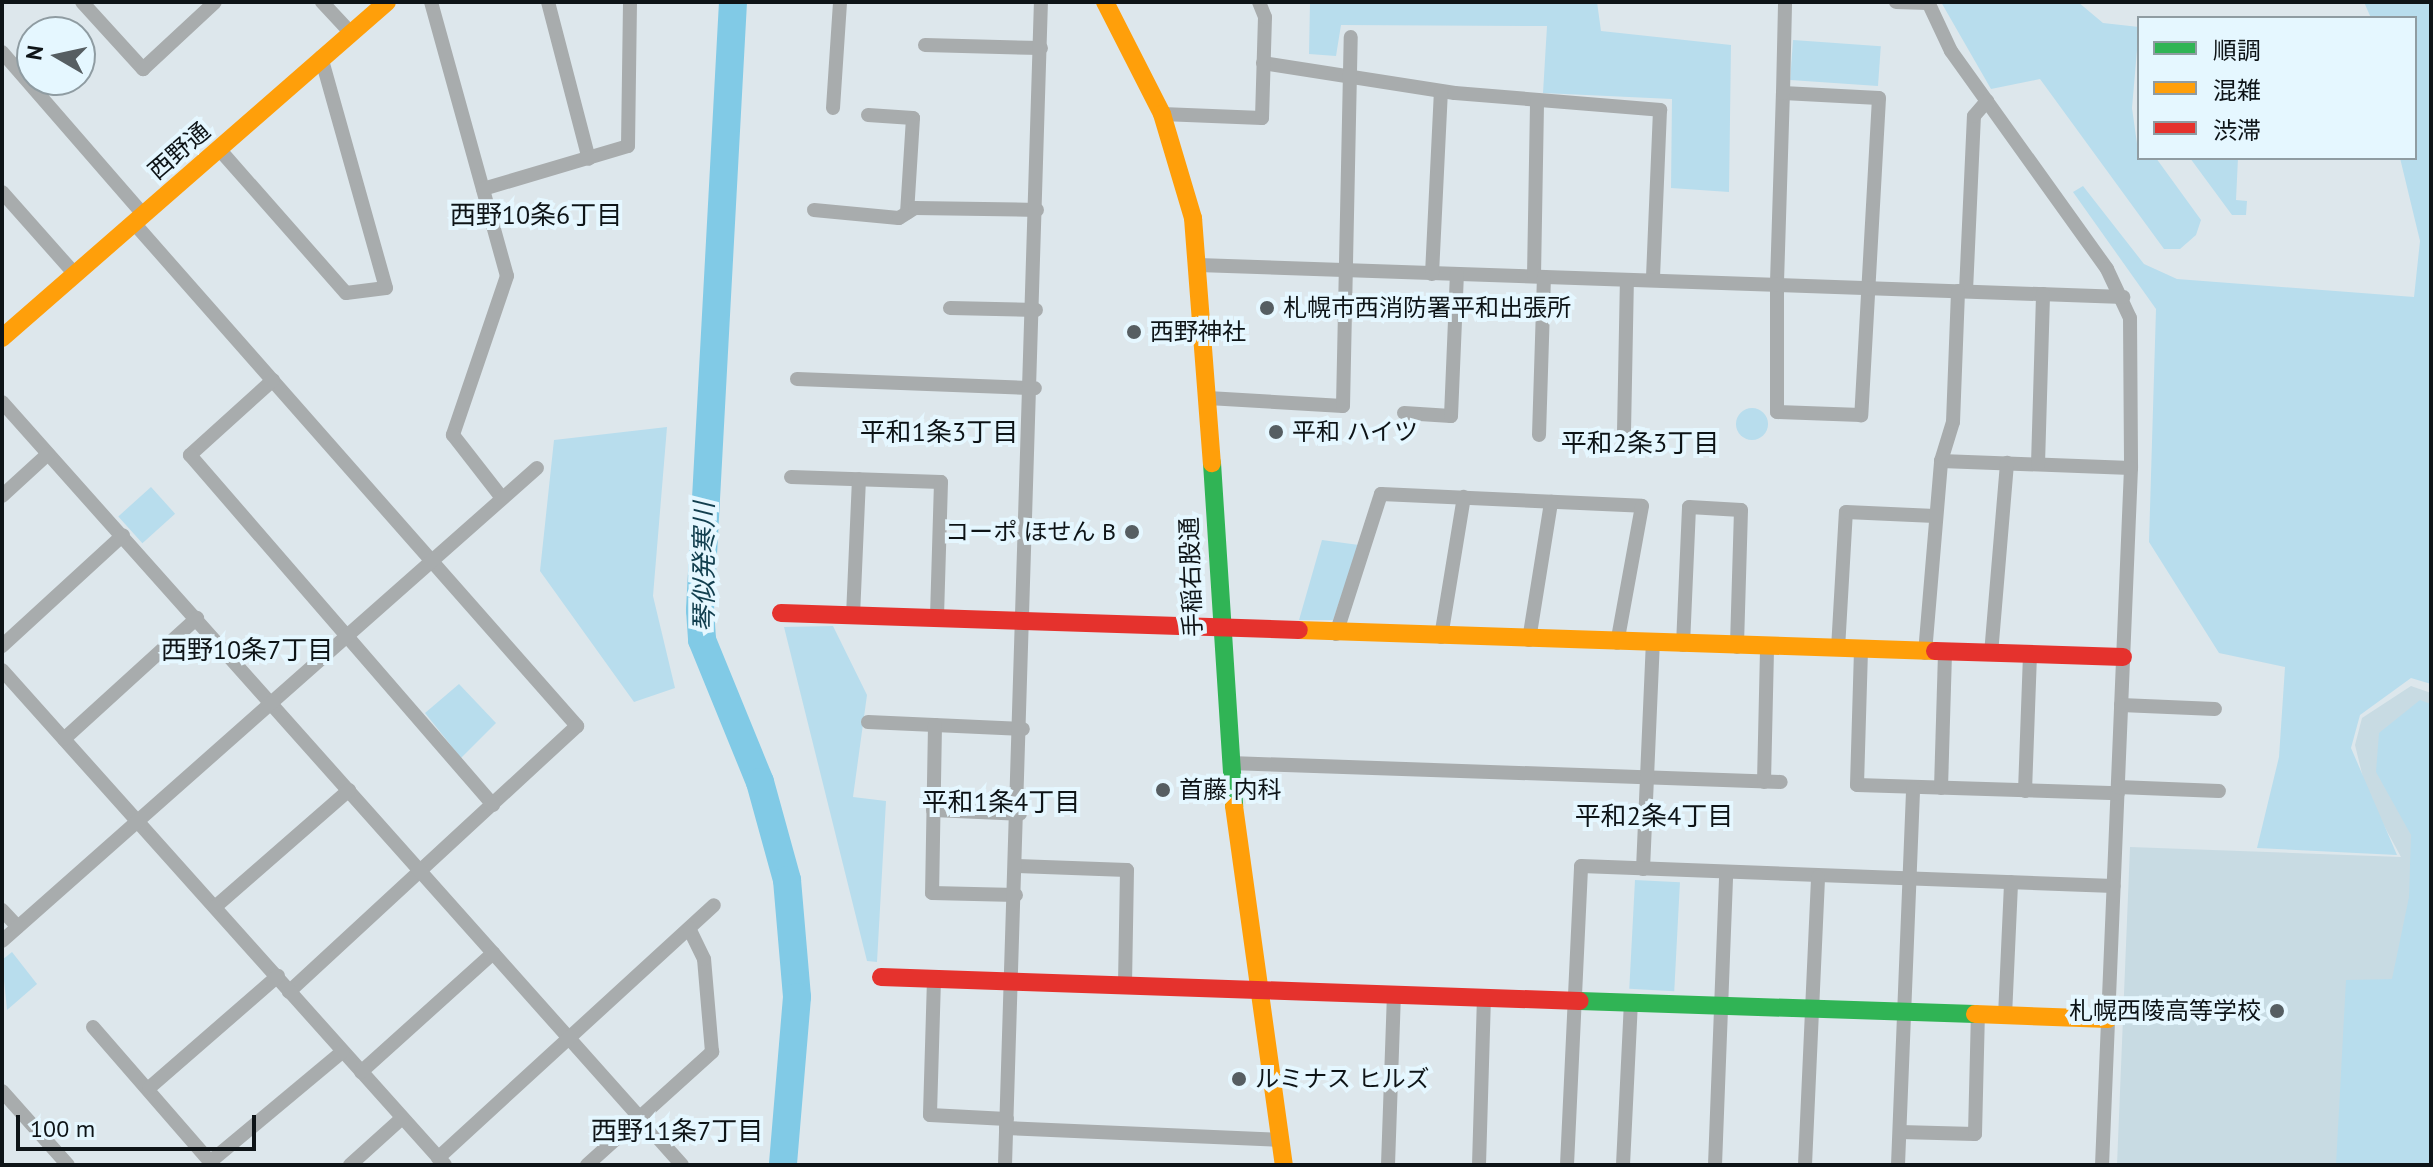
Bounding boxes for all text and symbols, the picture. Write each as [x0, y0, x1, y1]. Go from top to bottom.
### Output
north arrow [16, 16, 96, 96]
legend [2137, 16, 2417, 160]
text: 順調 [2213, 35, 2261, 66]
text: N [19, 43, 49, 62]
text: 混雑 [2213, 75, 2261, 106]
text: 渋滞 [2213, 115, 2261, 146]
street label: 西野通 [142, 117, 216, 185]
district label: 西野10条6丁目 [450, 199, 622, 231]
place label: 札幌市西消防署平和出張所 [1283, 294, 1571, 322]
marker: 札幌市西消防署平和出張所 [1258, 299, 1276, 317]
place label: 西野神社 [1150, 318, 1246, 346]
marker: 西野神社 [1125, 323, 1143, 341]
district label: 平和1条3丁目 [860, 416, 1018, 448]
place label: 平和 ハイツ [1292, 418, 1418, 446]
marker: 平和 ハイツ [1267, 423, 1285, 441]
district label: 平和2条3丁目 [1561, 427, 1719, 459]
water label: 琴似発寒川 [688, 502, 720, 632]
street label: 手稲右股通 [1175, 517, 1207, 637]
place label: コーポ ほせん B [945, 518, 1116, 546]
marker: コーポ ほせん B [1123, 523, 1141, 541]
district label: 西野10条7丁目 [161, 634, 333, 666]
place label: 首藤 内科 [1179, 776, 1281, 804]
marker: 首藤 内科 [1154, 781, 1172, 799]
district label: 平和1条4丁目 [922, 786, 1080, 818]
district label: 平和2条4丁目 [1575, 800, 1733, 832]
place label: 札幌西陵高等学校 [2069, 997, 2261, 1025]
marker: 札幌西陵高等学校 [2268, 1002, 2286, 1020]
place label: ルミナス ヒルズ [1255, 1065, 1429, 1093]
marker: ルミナス ヒルズ [1230, 1070, 1248, 1088]
scale bar [20, 1099, 260, 1149]
text: 100 m [30, 1113, 95, 1144]
district label: 西野11条7丁目 [591, 1115, 763, 1147]

